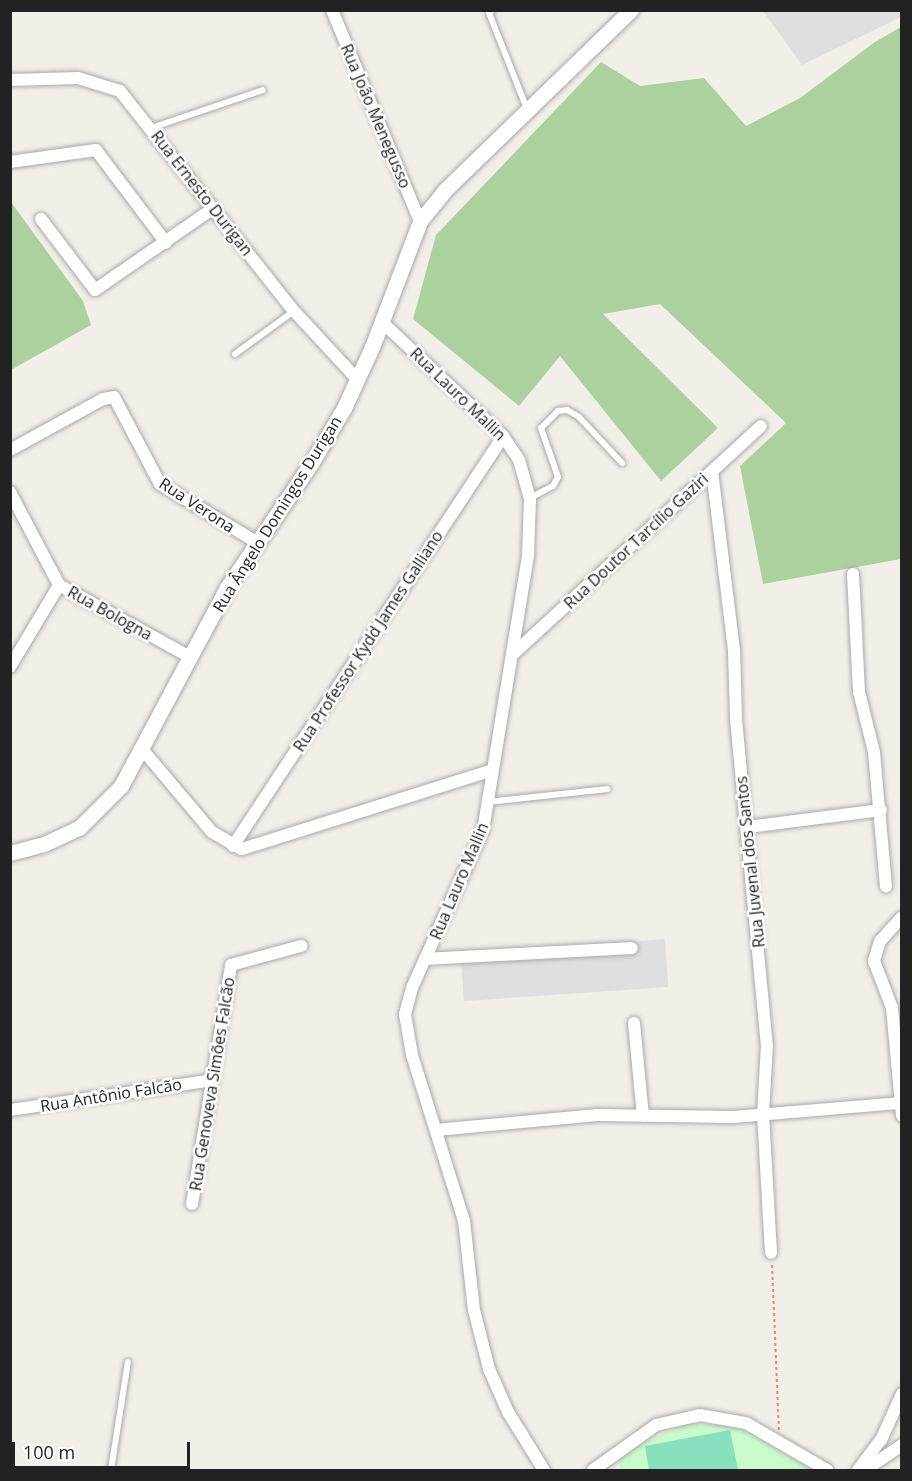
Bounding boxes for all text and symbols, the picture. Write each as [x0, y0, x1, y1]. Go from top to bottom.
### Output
street label: Rua João Menegusso [337, 41, 415, 191]
street label: Rua Ernesto Durigan [147, 127, 257, 259]
street label: Rua Lauro Mallin [406, 344, 510, 444]
street label: Rua Ângelo Domingos Durigan [209, 412, 345, 616]
street label: Rua Doutor Tarcílio Gaziri [560, 469, 712, 613]
street label: Rua Verona [156, 473, 238, 537]
street label: Rua Professor Kydd James Galliano [289, 527, 447, 755]
street label: Rua Bologna [64, 582, 156, 644]
street label: Rua Juvenal dos Santos [731, 775, 769, 949]
street label: Rua Lauro Mallin [426, 820, 492, 942]
street label: Rua Genoveva Simões Falcão [186, 976, 238, 1192]
street label: Rua Antônio Falcão [39, 1074, 183, 1116]
scale bar [15, 1430, 194, 1468]
text: 100 m [23, 1440, 75, 1464]

